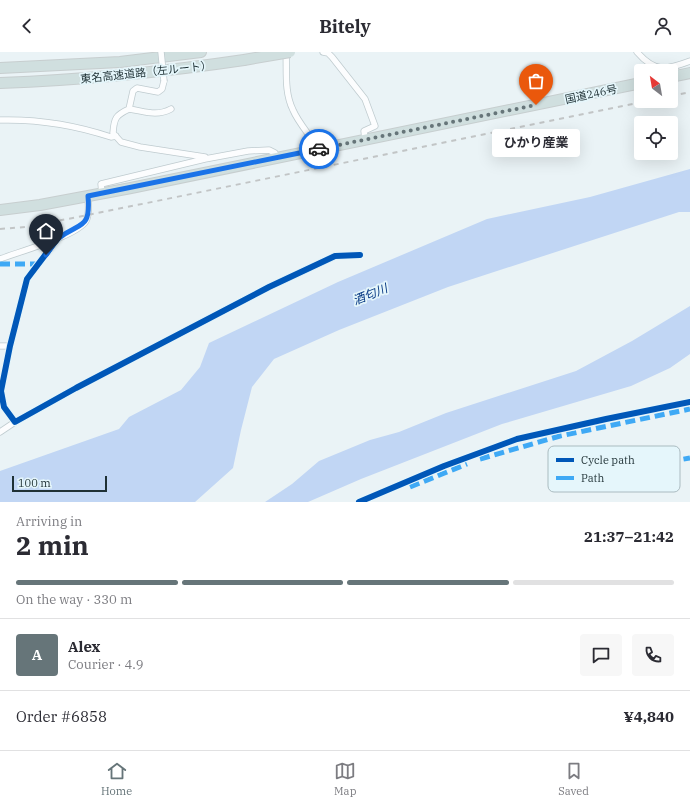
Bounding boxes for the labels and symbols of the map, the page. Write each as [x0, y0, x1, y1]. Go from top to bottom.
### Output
street label: 東名高速道路（左ルート） [80, 58, 212, 86]
pin [519, 64, 553, 105]
north arrow [634, 64, 678, 108]
street label: 国道246号 [564, 82, 618, 106]
courier [299, 129, 339, 169]
callout: ひかり産業 [492, 129, 580, 157]
pin [29, 214, 63, 255]
water label: 酒匂川 [350, 280, 391, 308]
legend [548, 446, 680, 492]
text: Cycle path [581, 453, 635, 467]
text: Path [581, 471, 604, 485]
scale bar [12, 474, 107, 493]

